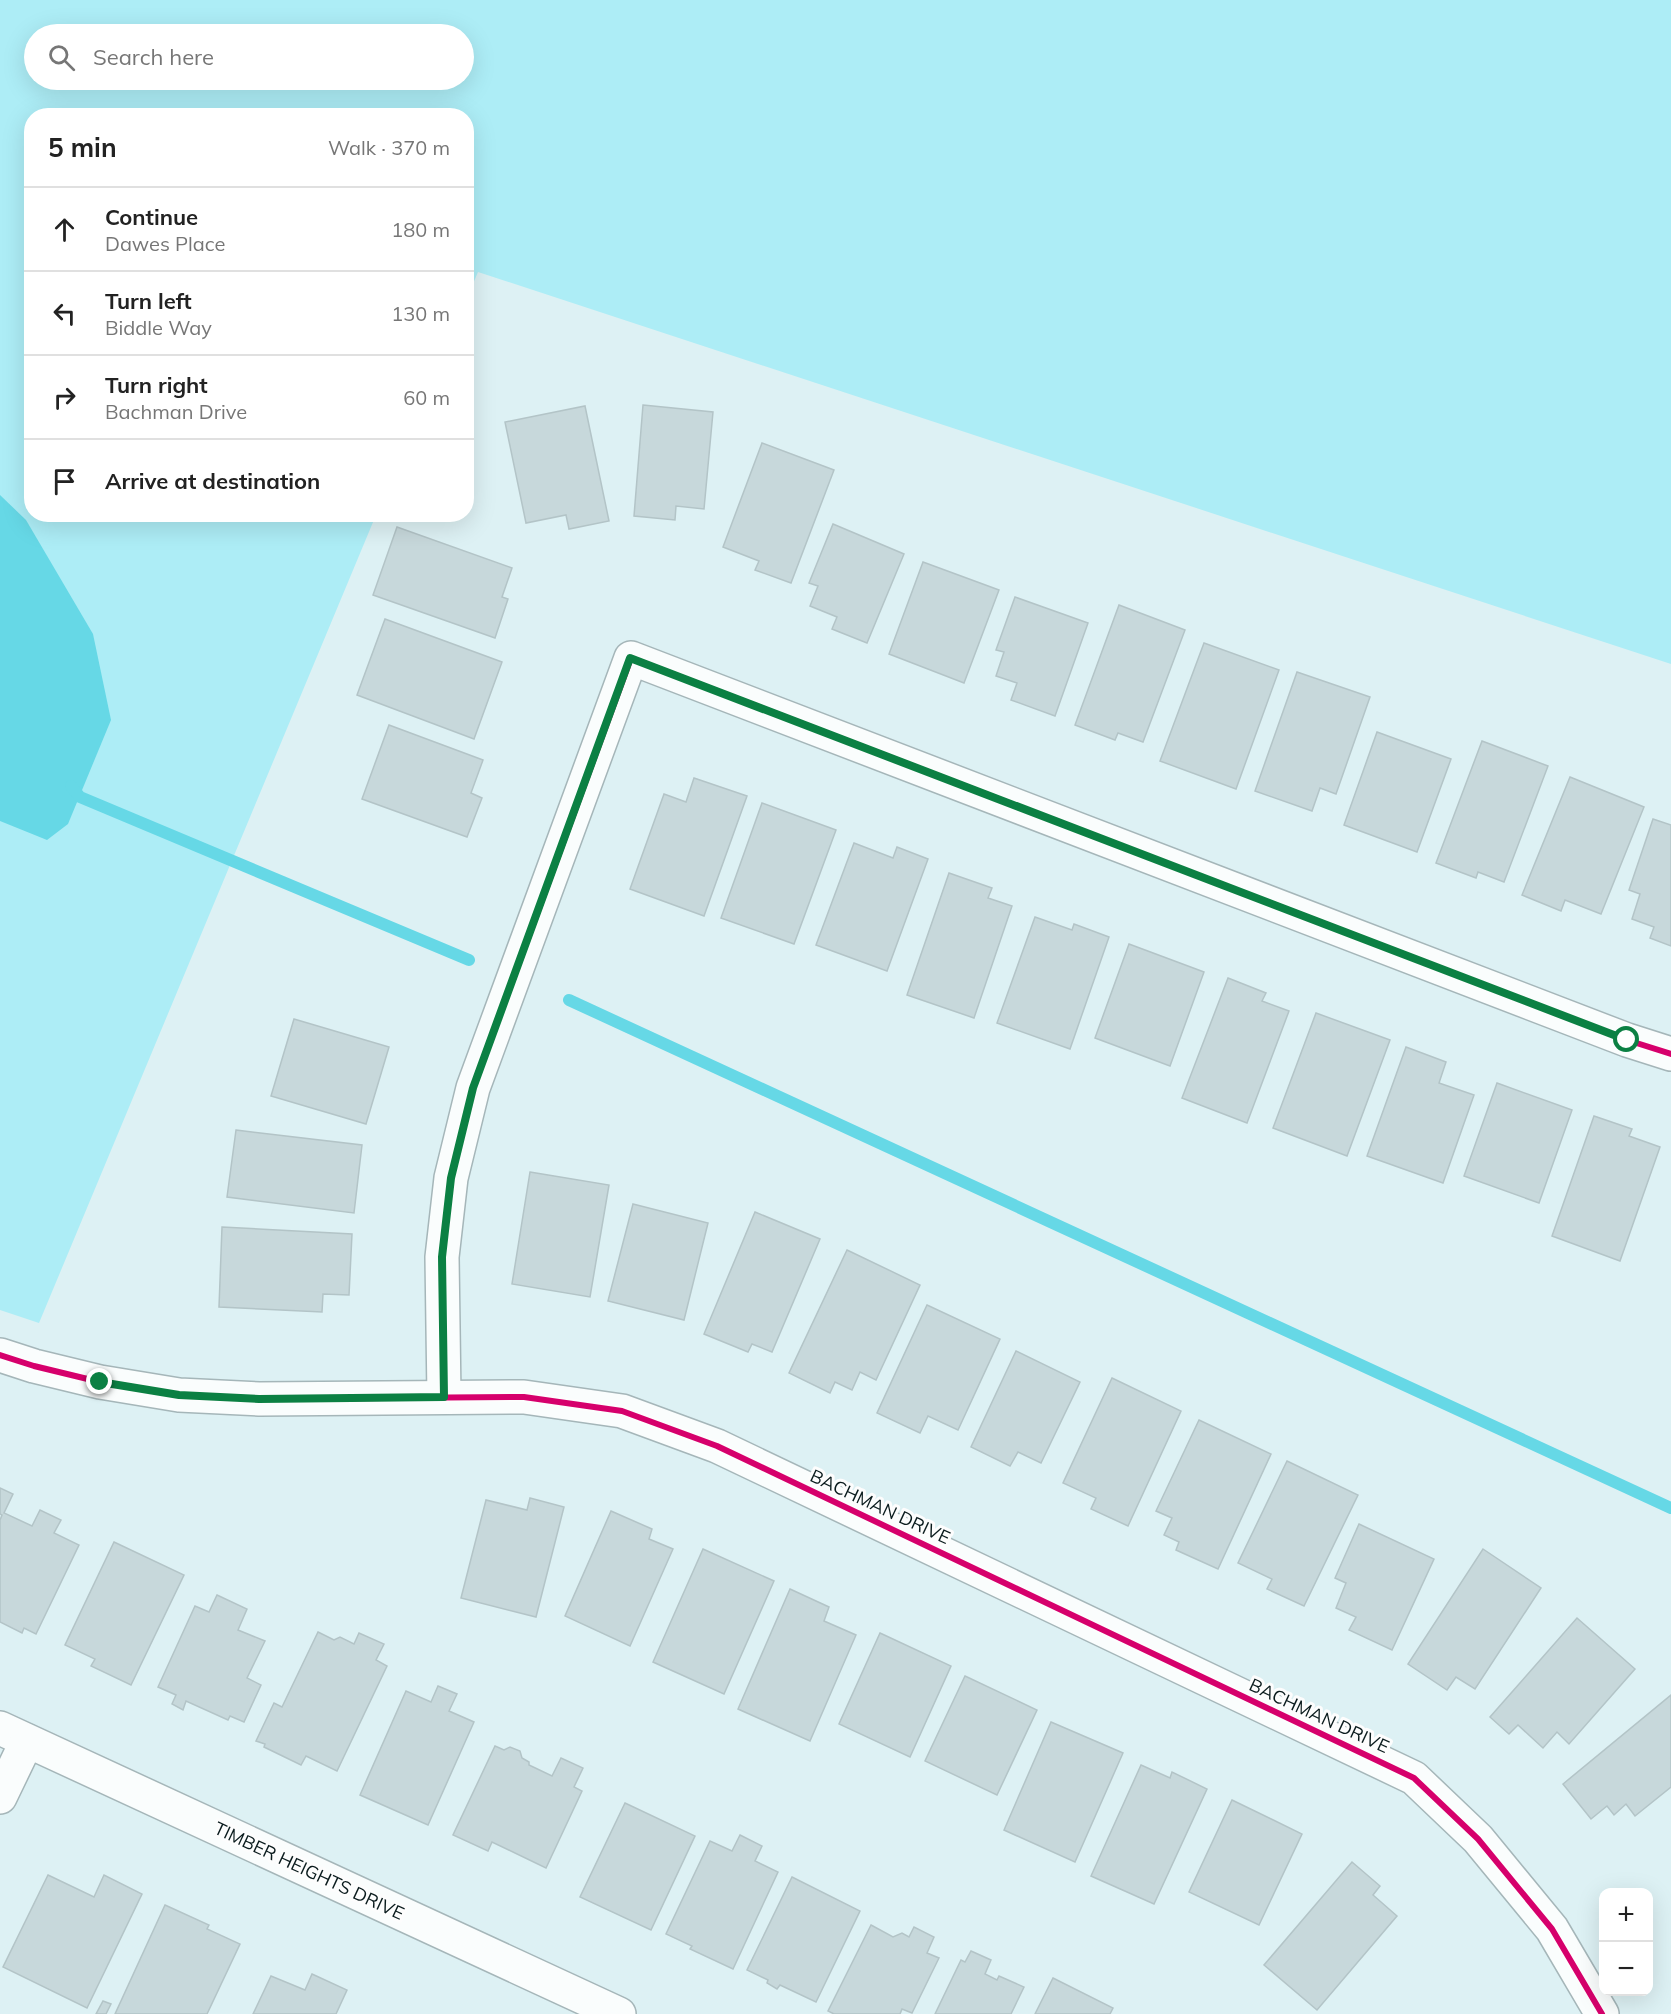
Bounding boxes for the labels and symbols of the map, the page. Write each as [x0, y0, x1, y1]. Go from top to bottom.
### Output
route start [1613, 1026, 1639, 1052]
route end [86, 1368, 112, 1394]
street label: BACHMAN DRIVE [807, 1464, 954, 1549]
street label: BACHMAN DRIVE [1246, 1673, 1393, 1758]
street label: TIMBER HEIGHTS DRIVE [211, 1816, 408, 1925]

